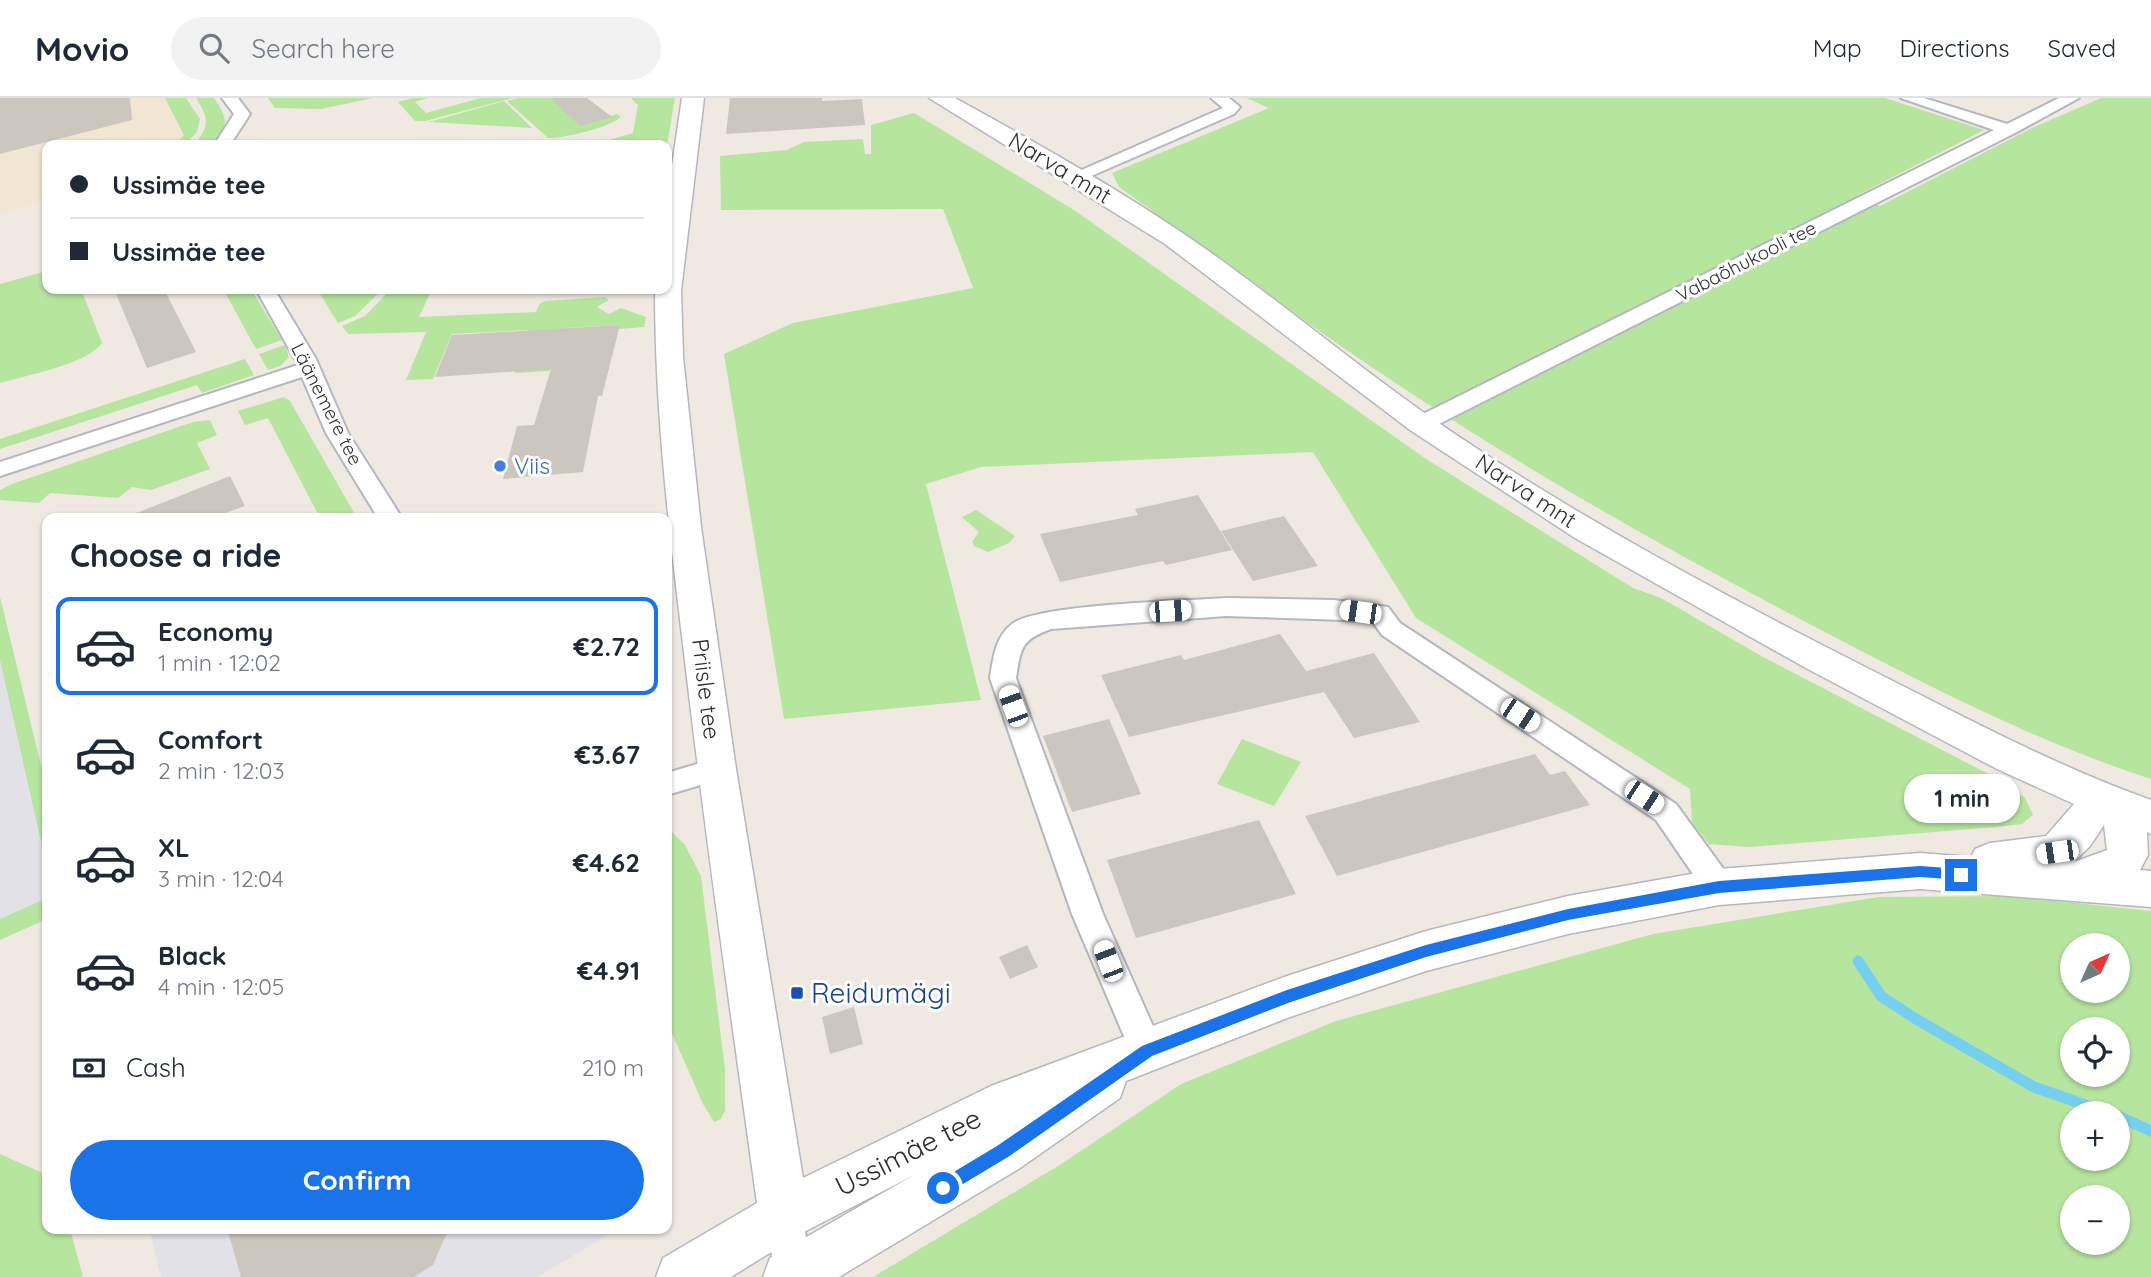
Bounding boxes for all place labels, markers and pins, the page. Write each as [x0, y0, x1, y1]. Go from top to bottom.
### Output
place label: Viis [514, 451, 550, 480]
marker: Viis [492, 458, 508, 474]
place label: Reidumägi [811, 975, 951, 1010]
marker: Reidumägi [789, 985, 805, 1001]

